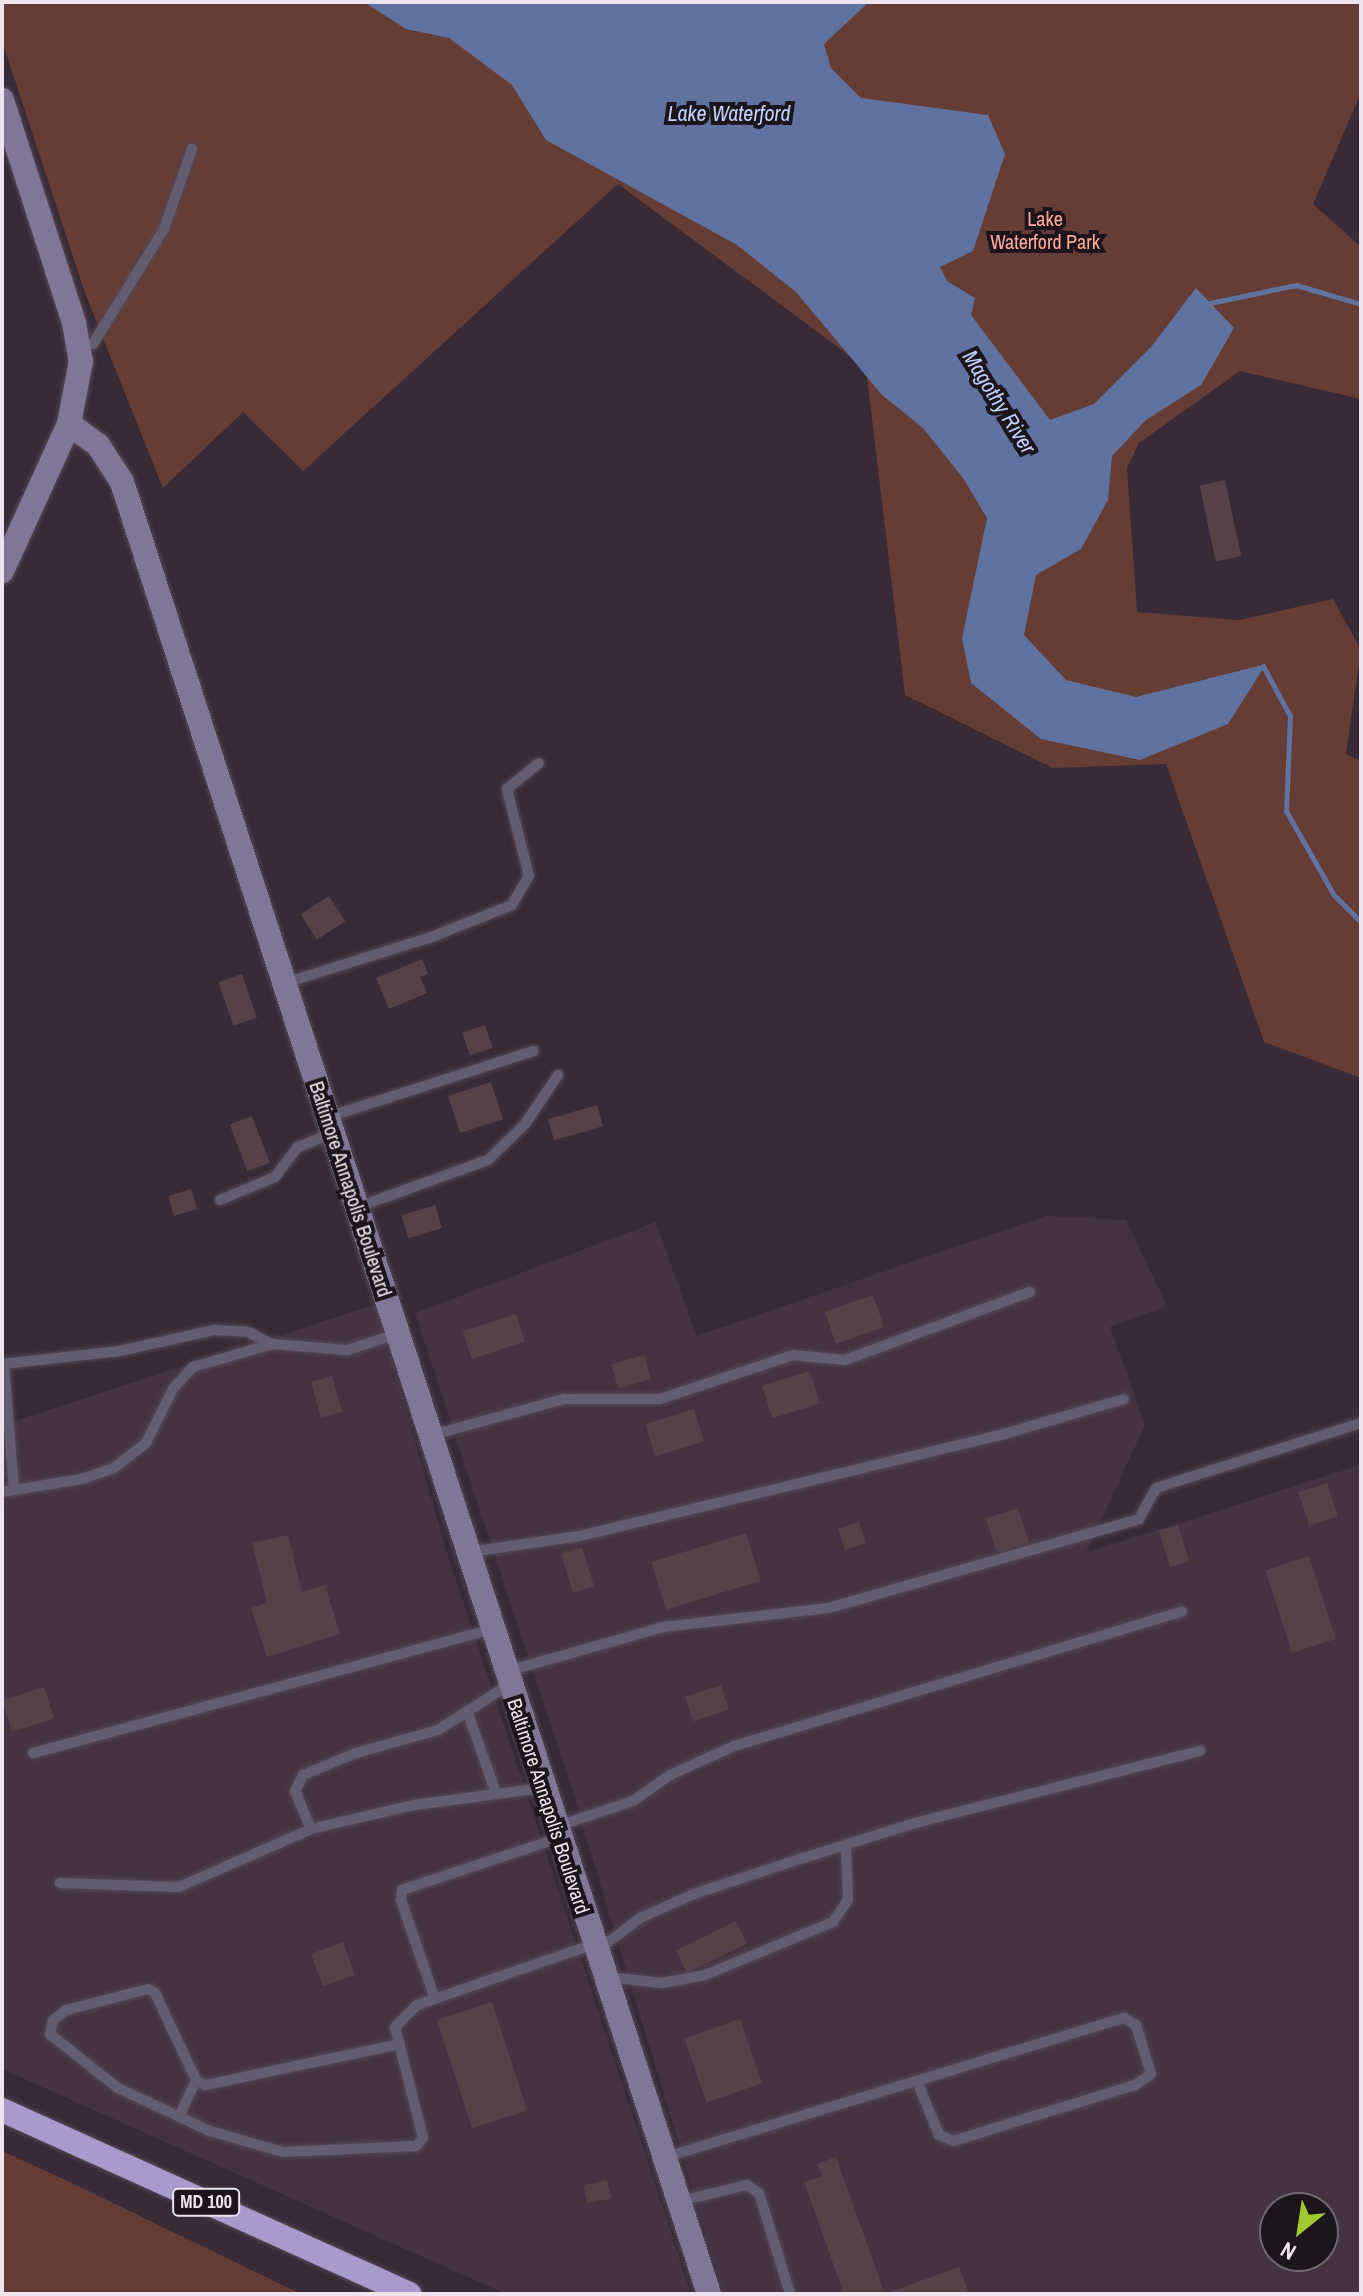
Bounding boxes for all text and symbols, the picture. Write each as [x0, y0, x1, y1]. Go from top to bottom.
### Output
water label: Lake Waterford [668, 101, 790, 127]
park label: Lake Waterford Park [990, 206, 1100, 253]
water label: Magothy River [957, 345, 1041, 459]
street label: Baltimore Annapolis Boulevard [305, 1078, 397, 1300]
street label: Baltimore Annapolis Boulevard [503, 1695, 595, 1917]
road number: MD 100 [172, 2188, 240, 2216]
north arrow [1259, 2192, 1339, 2272]
text: N [1275, 2235, 1301, 2267]

